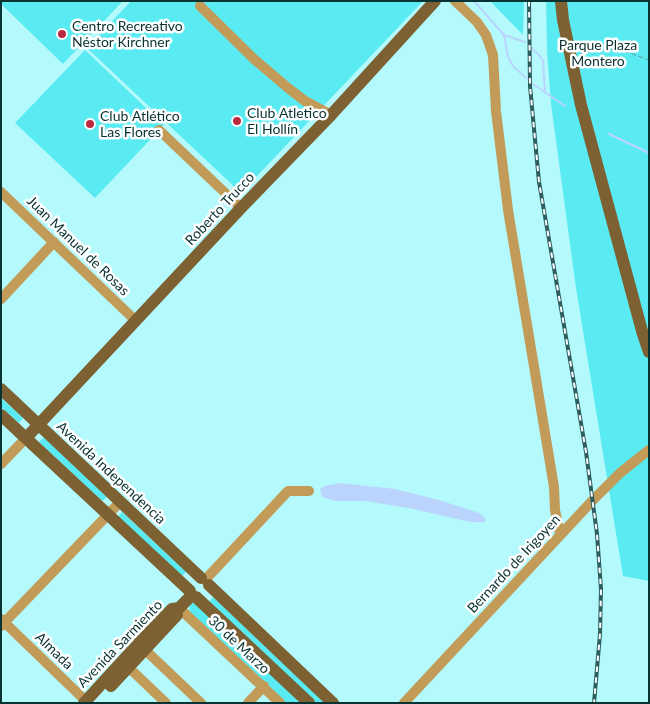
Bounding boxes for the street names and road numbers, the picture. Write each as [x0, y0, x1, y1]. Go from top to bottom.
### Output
street label: Roberto Trucco [182, 169, 258, 249]
street label: Juan Manuel de Rosas [23, 193, 133, 299]
street label: Avenida Independencia [53, 418, 169, 528]
street label: Bernardo de Irigoyen [464, 511, 564, 617]
street label: Avenida Sarmiento [74, 597, 166, 691]
street label: 30 de Marzo [205, 612, 273, 678]
street label: Almada [32, 629, 76, 673]

